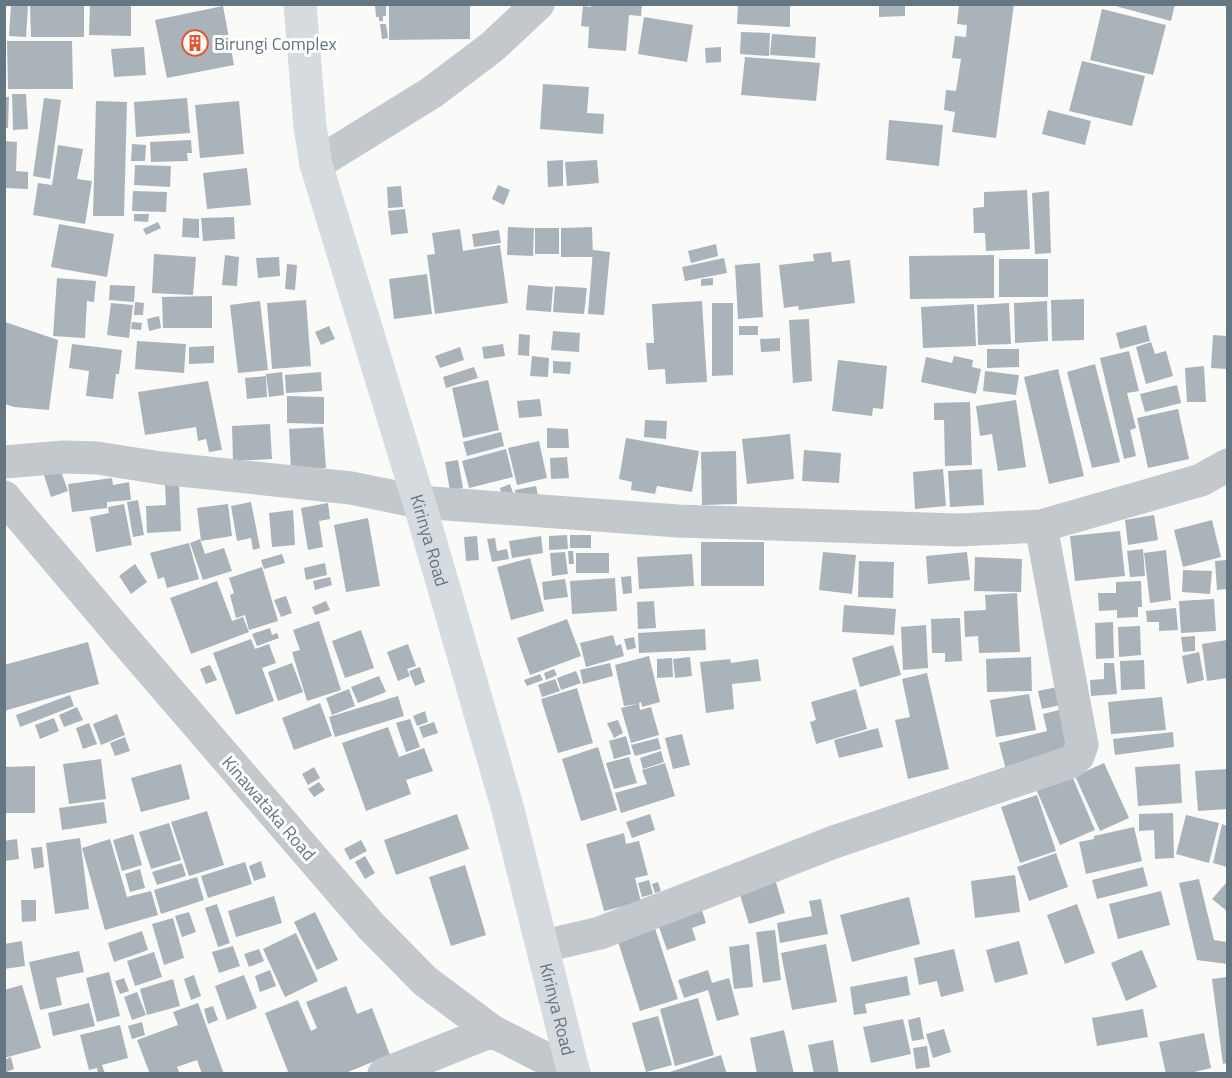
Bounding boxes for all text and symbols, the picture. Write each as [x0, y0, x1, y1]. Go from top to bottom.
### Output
building icon: Birungi Complex [180, 28, 210, 58]
place label: Birungi Complex [214, 30, 337, 57]
street label: Kirinya Road [404, 491, 456, 589]
street label: Kinawataka Road [216, 750, 322, 866]
street label: Kirinya Road [533, 960, 582, 1058]

